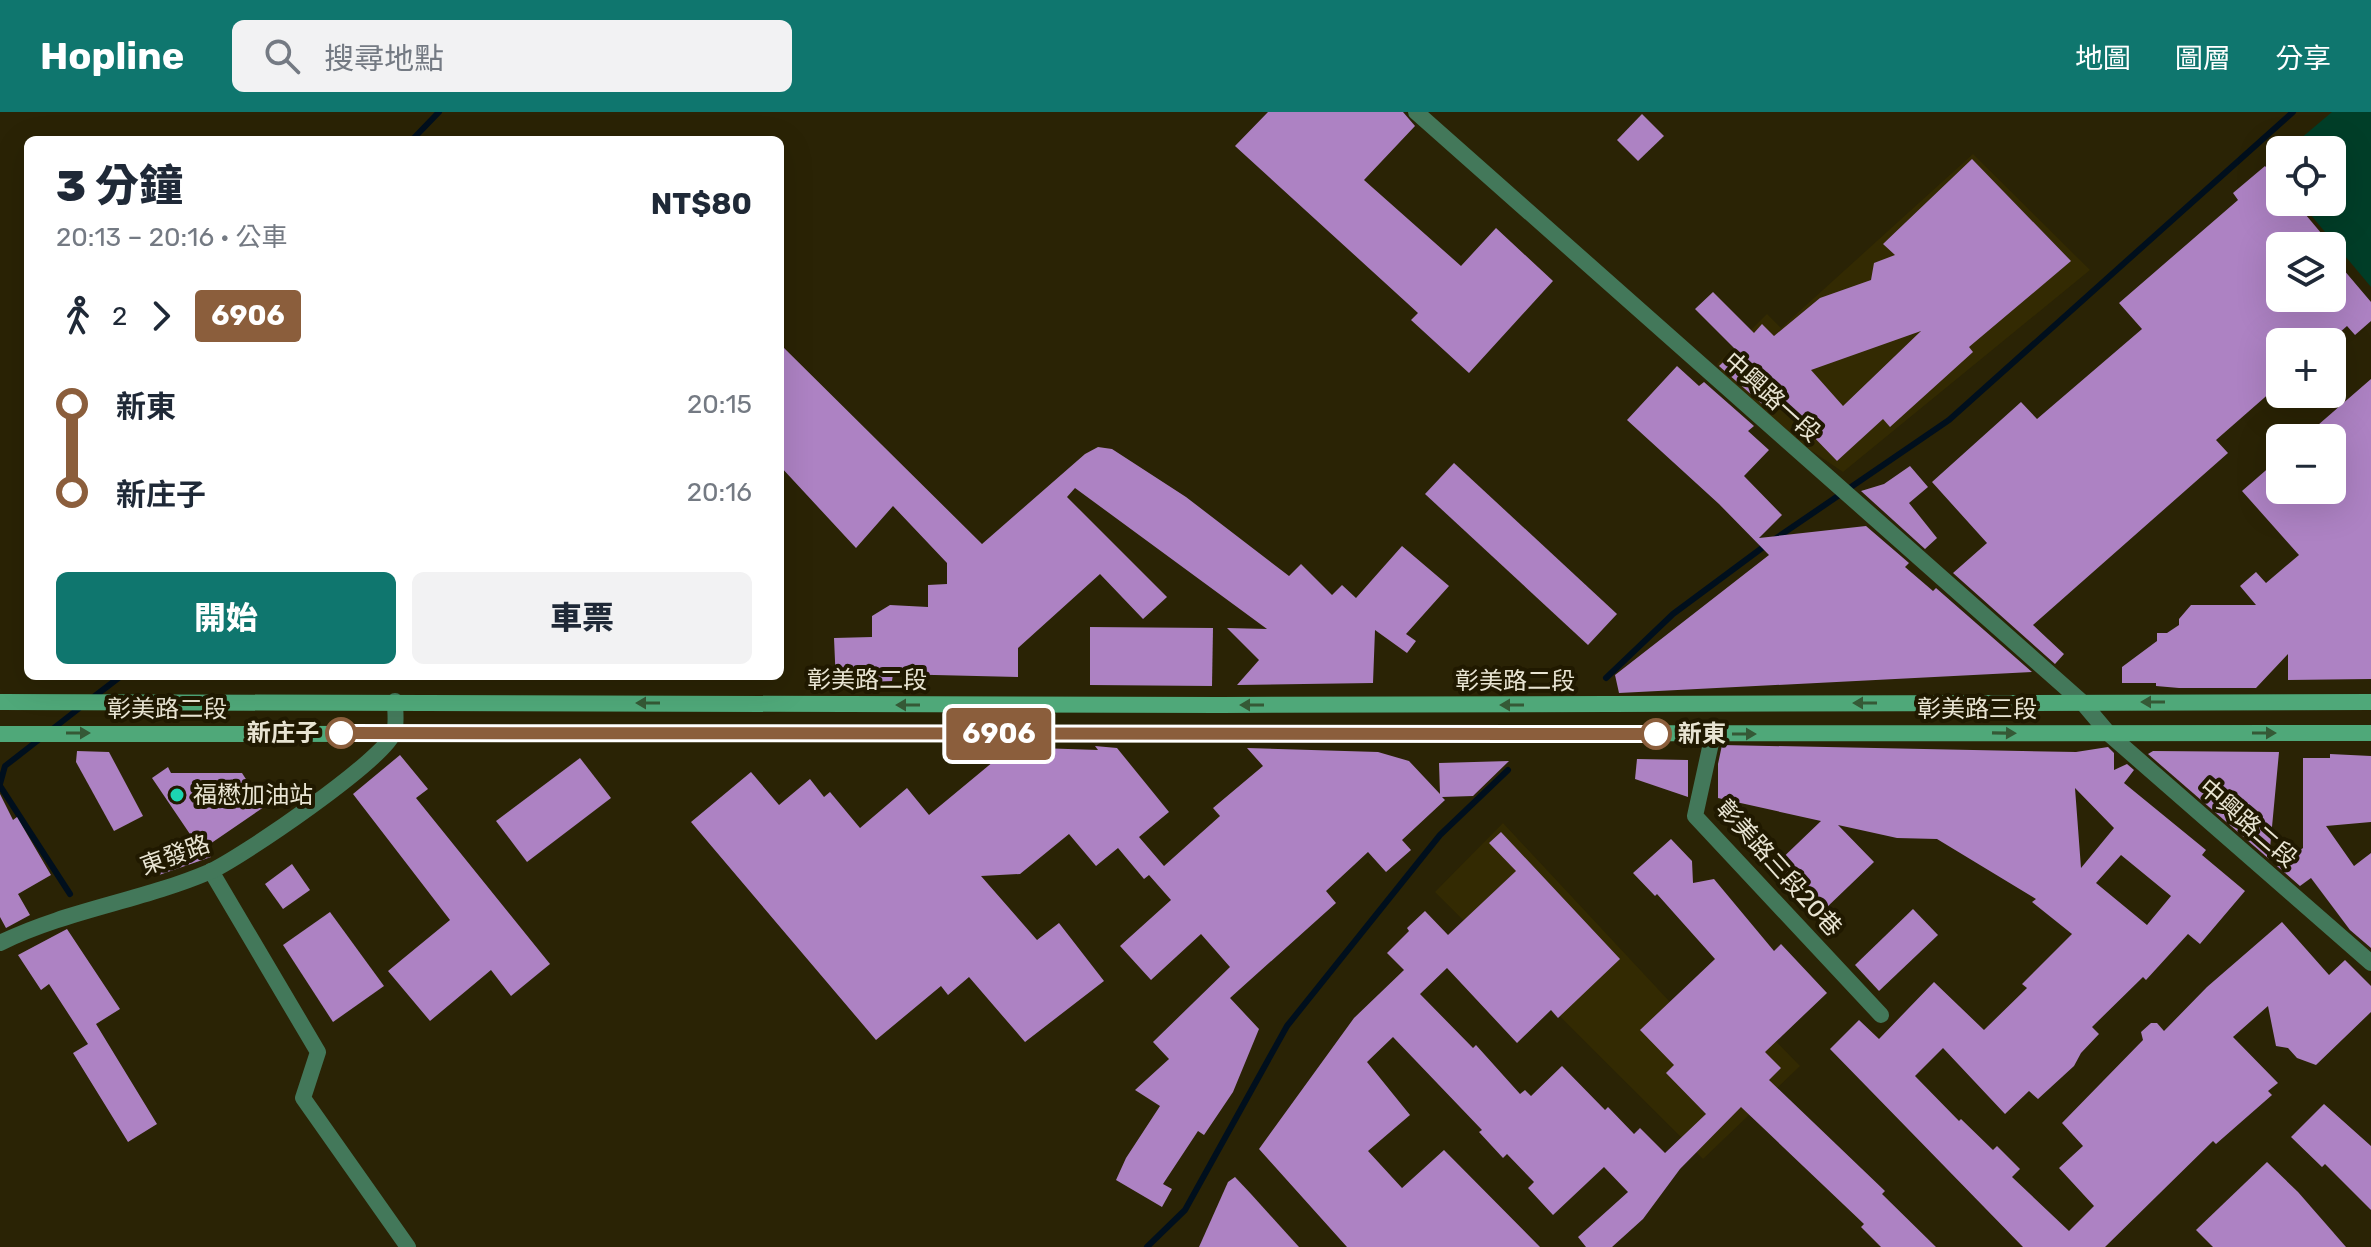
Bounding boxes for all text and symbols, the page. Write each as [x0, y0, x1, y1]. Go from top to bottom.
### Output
search box [232, 20, 792, 92]
text: Hopline [40, 33, 184, 79]
icon: search [260, 34, 304, 78]
text: 搜尋地點 [324, 41, 444, 77]
text: 地圖 [2075, 42, 2131, 75]
text: 圖層 [2175, 42, 2231, 75]
text: 分享 [2275, 42, 2331, 75]
map controls [2266, 136, 2346, 504]
button: locate [2266, 136, 2346, 216]
text: 3 分鐘 [56, 160, 183, 212]
text: NT$80 [651, 186, 752, 222]
text: 20:13 – 20:16 · 公車 [56, 222, 287, 253]
button: layers [2266, 232, 2346, 312]
icon: walk [56, 294, 100, 338]
icon: forward [139, 294, 183, 338]
text: 6906 [211, 299, 285, 332]
text: 2 [112, 301, 127, 332]
button: + [2266, 328, 2346, 408]
street label: 中興路一段 [1718, 346, 1826, 448]
text: 新東 [116, 389, 176, 425]
text: 20:15 [687, 389, 752, 420]
button: − [2266, 424, 2346, 504]
text: 新庄子 [116, 477, 206, 513]
text: 20:16 [687, 477, 752, 508]
button: 開始 [56, 572, 396, 664]
button: 車票 [412, 572, 752, 664]
street label: 彰美路二段 [807, 666, 927, 694]
street label: 彰美路二段 [1455, 667, 1575, 695]
street label: 彰美路二段 [107, 695, 227, 723]
street label: 彰美路三段 [1917, 695, 2037, 723]
one-way arrow [2140, 696, 2165, 708]
one-way arrow [635, 697, 660, 709]
one-way arrow [1852, 697, 1877, 709]
one-way arrow [895, 699, 920, 711]
one-way arrow [1239, 699, 1264, 711]
one-way arrow [1499, 699, 1524, 711]
line badge: 6906 [943, 708, 1055, 760]
text: 6906 [962, 717, 1036, 750]
marker: 新庄子 [326, 718, 356, 748]
place label: 新庄子 [247, 719, 319, 747]
marker: 新東 [1641, 719, 1671, 749]
place label: 新東 [1678, 720, 1726, 748]
one-way arrow [66, 727, 91, 739]
one-way arrow [1732, 727, 1757, 740]
one-way arrow [1992, 727, 2017, 739]
one-way arrow [2252, 727, 2277, 739]
street label: 中興路二段 [2194, 773, 2302, 873]
place label: 福懋加油站 [193, 781, 313, 809]
marker: 福懋加油站 [168, 786, 186, 804]
street label: 彰美路三段20巷 [1711, 794, 1847, 942]
street label: 東發路 [136, 830, 214, 880]

